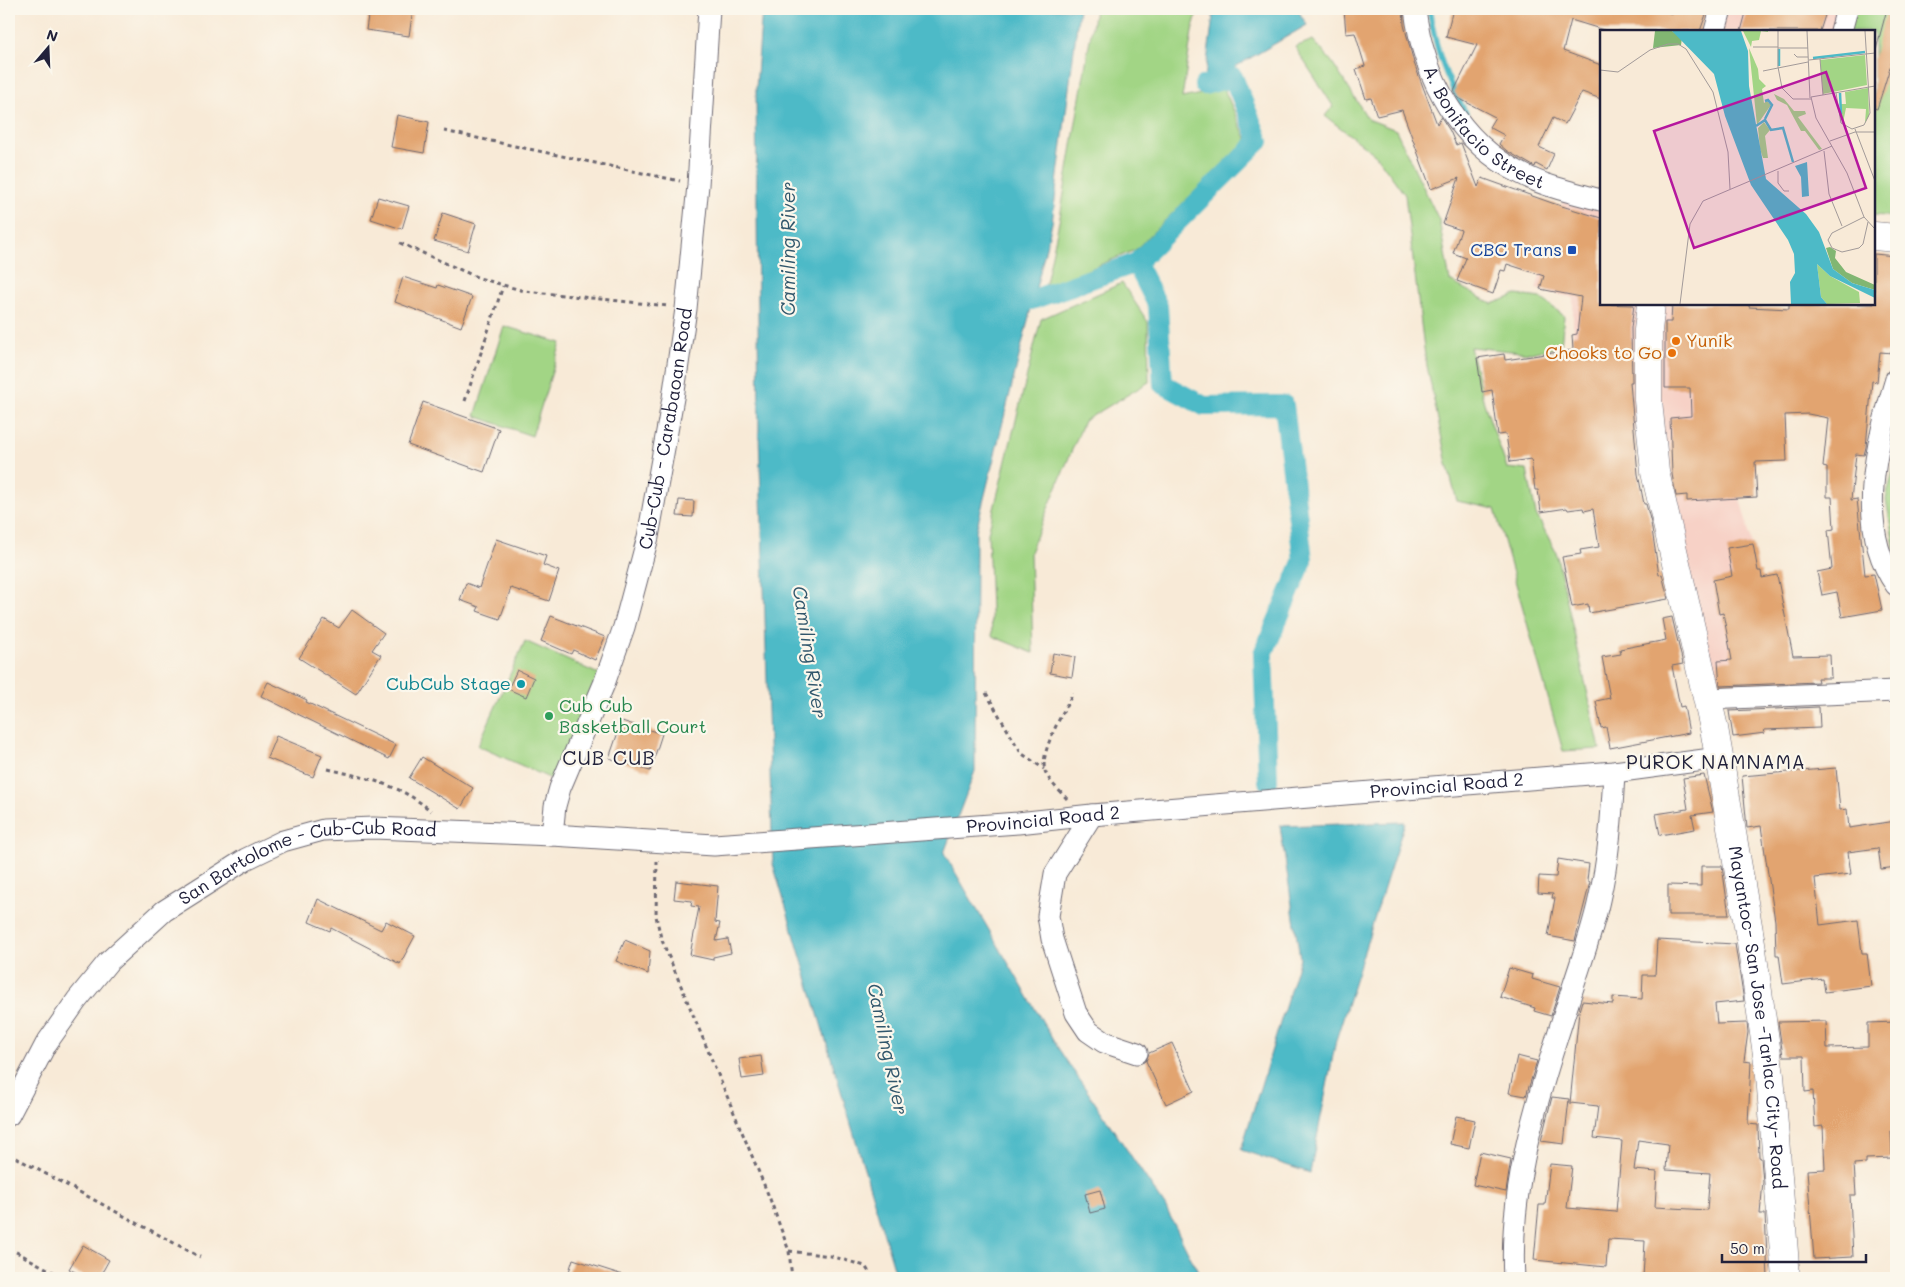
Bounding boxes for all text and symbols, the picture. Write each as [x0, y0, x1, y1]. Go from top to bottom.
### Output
north arrow [22, 22, 72, 72]
text: N [44, 25, 61, 46]
inset map [1600, 30, 1875, 305]
street label: A. Bonifacio Street [1419, 62, 1548, 194]
water label: Camiling River [775, 182, 800, 316]
place label: CBC Trans [1470, 237, 1562, 261]
marker: CBC Trans [1566, 244, 1578, 256]
street label: Cub-Cub - Carabaoan Road [632, 306, 697, 552]
place label: Yunik [1686, 328, 1733, 352]
marker: Yunik [1670, 335, 1682, 347]
place label: Chooks to Go [1545, 340, 1662, 364]
marker: Chooks to Go [1666, 347, 1678, 359]
water label: Camiling River [788, 584, 833, 720]
place label: CubCub Stage [386, 671, 511, 695]
marker: CubCub Stage [515, 678, 527, 690]
place label: Cub Cub Basketball Court [559, 693, 707, 738]
marker: Cub Cub Basketball Court [543, 710, 555, 722]
district label: CUB CUB [562, 744, 656, 770]
district label: PUROK NAMNAMA [1626, 749, 1806, 774]
street label: Provincial Road 2 [1369, 767, 1524, 803]
street label: Provincial Road 2 [965, 800, 1121, 838]
street label: San Bartolome - Cub-Cub Road [174, 815, 437, 910]
street label: Mayantoc- San Jose -Tarlac City- Road [1723, 844, 1792, 1190]
water label: Camiling River [862, 981, 915, 1117]
scale bar [1722, 1232, 1866, 1264]
text: 50 m [1730, 1238, 1765, 1258]

